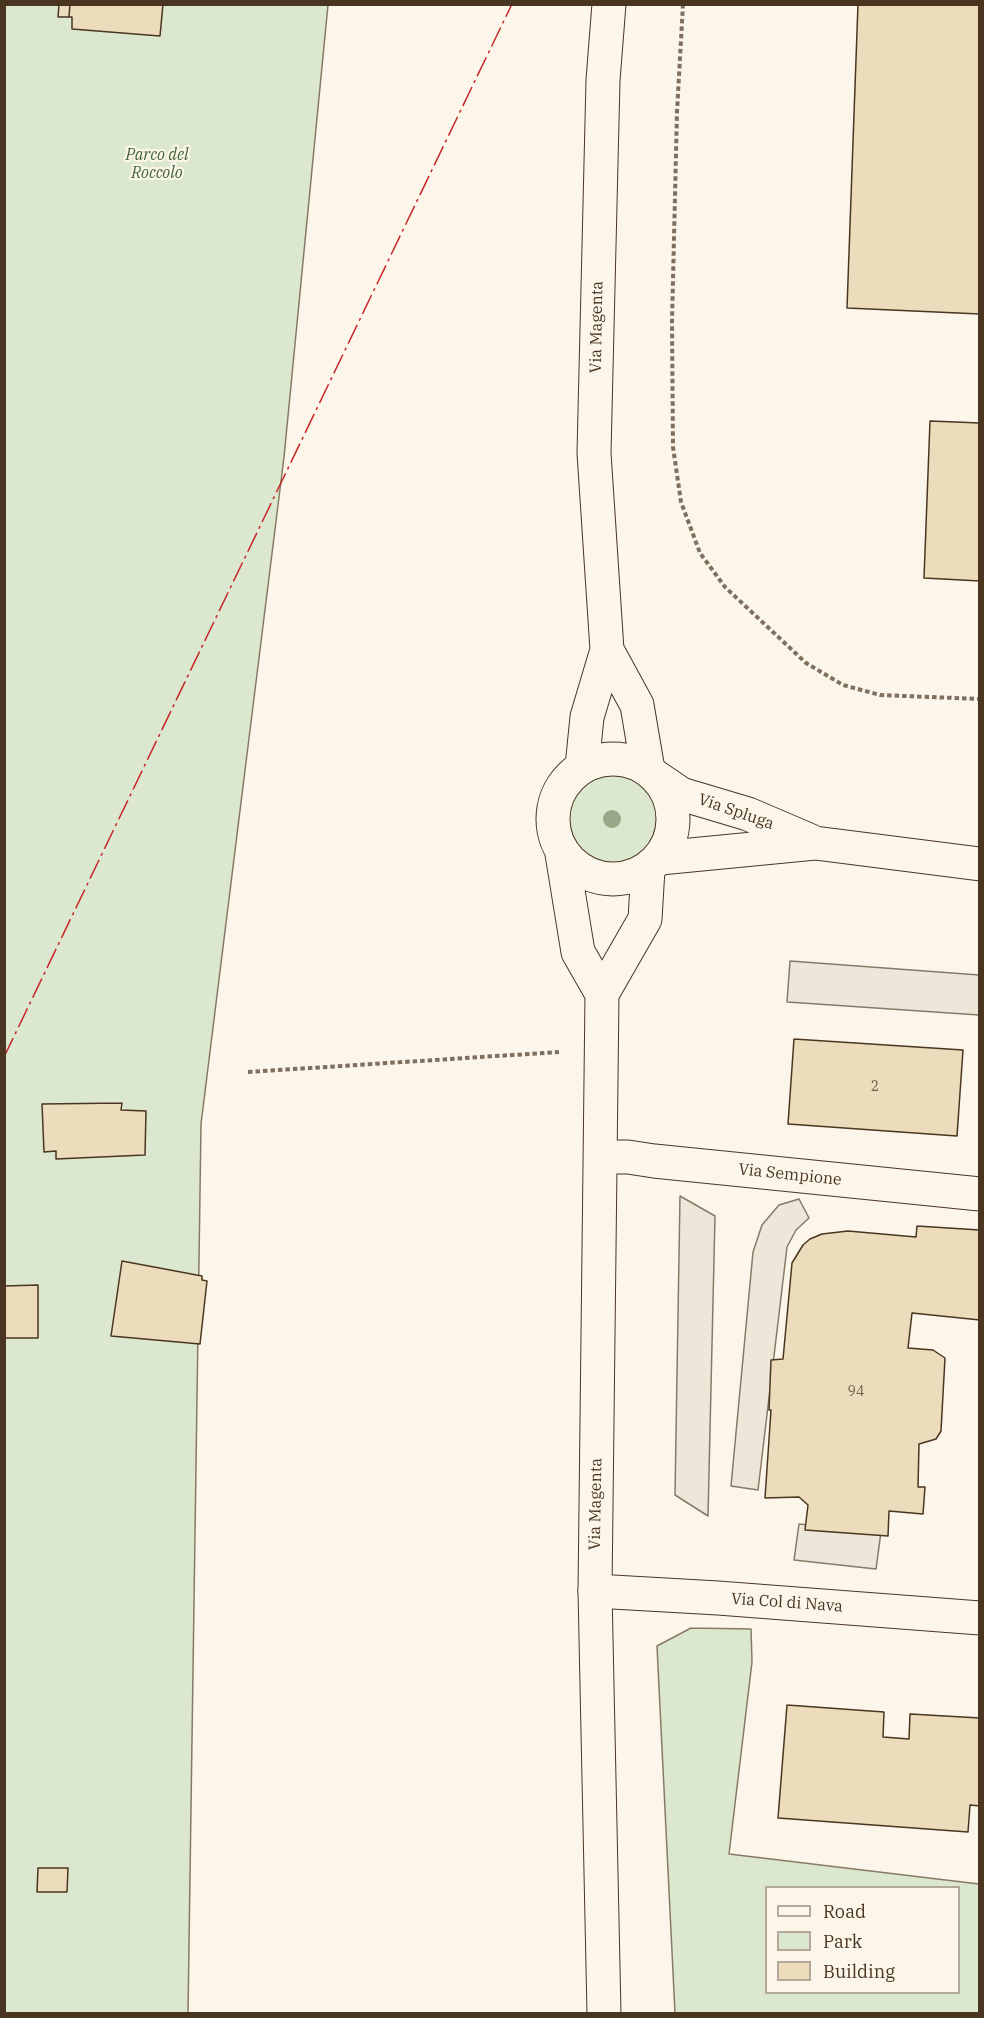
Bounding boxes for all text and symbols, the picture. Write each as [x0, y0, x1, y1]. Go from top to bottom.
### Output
park label: Parco del Roccolo [125, 145, 189, 183]
street label: Via Magenta [587, 281, 607, 373]
street label: Via Spluga [696, 790, 776, 834]
house number: 2 [871, 1079, 879, 1095]
street label: Via Sempione [737, 1160, 843, 1190]
house number: 94 [848, 1384, 864, 1400]
street label: Via Magenta [586, 1458, 606, 1550]
street label: Via Col di Nava [730, 1590, 844, 1616]
legend [765, 1886, 960, 1994]
text: Road [823, 1900, 866, 1923]
text: Park [823, 1930, 862, 1953]
text: Building [823, 1960, 895, 1983]

